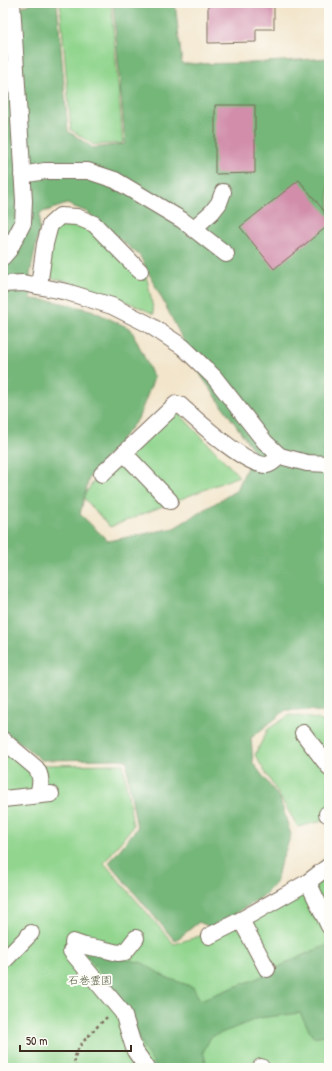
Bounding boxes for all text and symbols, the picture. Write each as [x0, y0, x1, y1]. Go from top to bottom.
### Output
park label: 石巻霊園 [68, 973, 112, 987]
scale bar [20, 1027, 131, 1053]
text: 50 m [26, 1032, 47, 1049]

